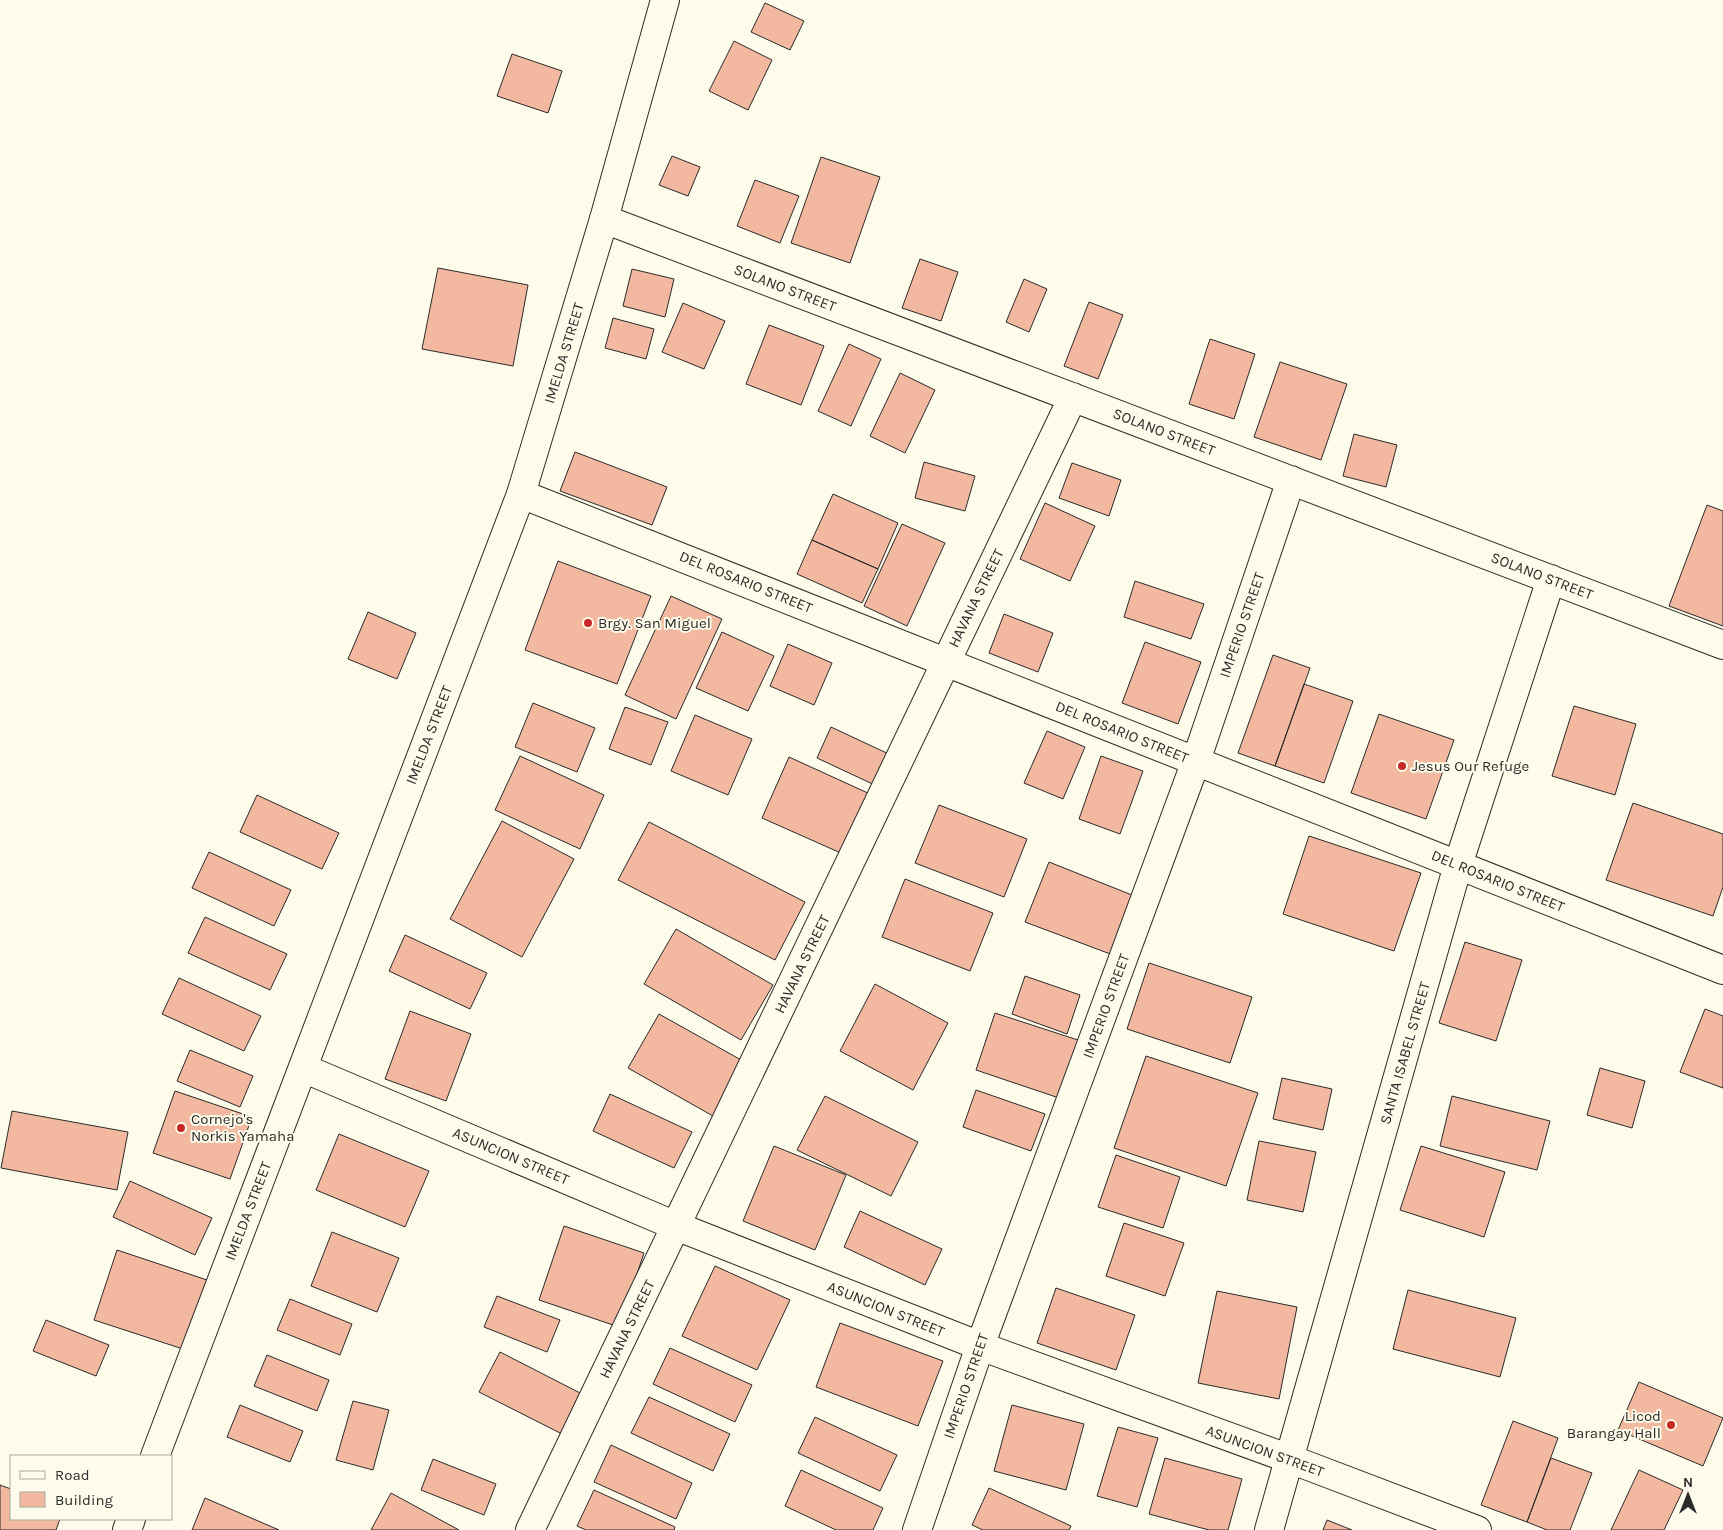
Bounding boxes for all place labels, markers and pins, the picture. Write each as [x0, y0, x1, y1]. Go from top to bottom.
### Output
place label: Brgy. San Miguel [598, 614, 711, 632]
marker: Brgy. San Miguel [582, 617, 594, 629]
place label: Jesus Our Refuge [1412, 757, 1529, 775]
marker: Jesus Our Refuge [1396, 760, 1408, 772]
place label: Cornejo's Norkis Yamaha [191, 1110, 294, 1145]
marker: Cornejo's Norkis Yamaha [175, 1122, 187, 1134]
place label: Licod Barangay Hall [1567, 1407, 1661, 1442]
marker: Licod Barangay Hall [1665, 1419, 1677, 1431]

